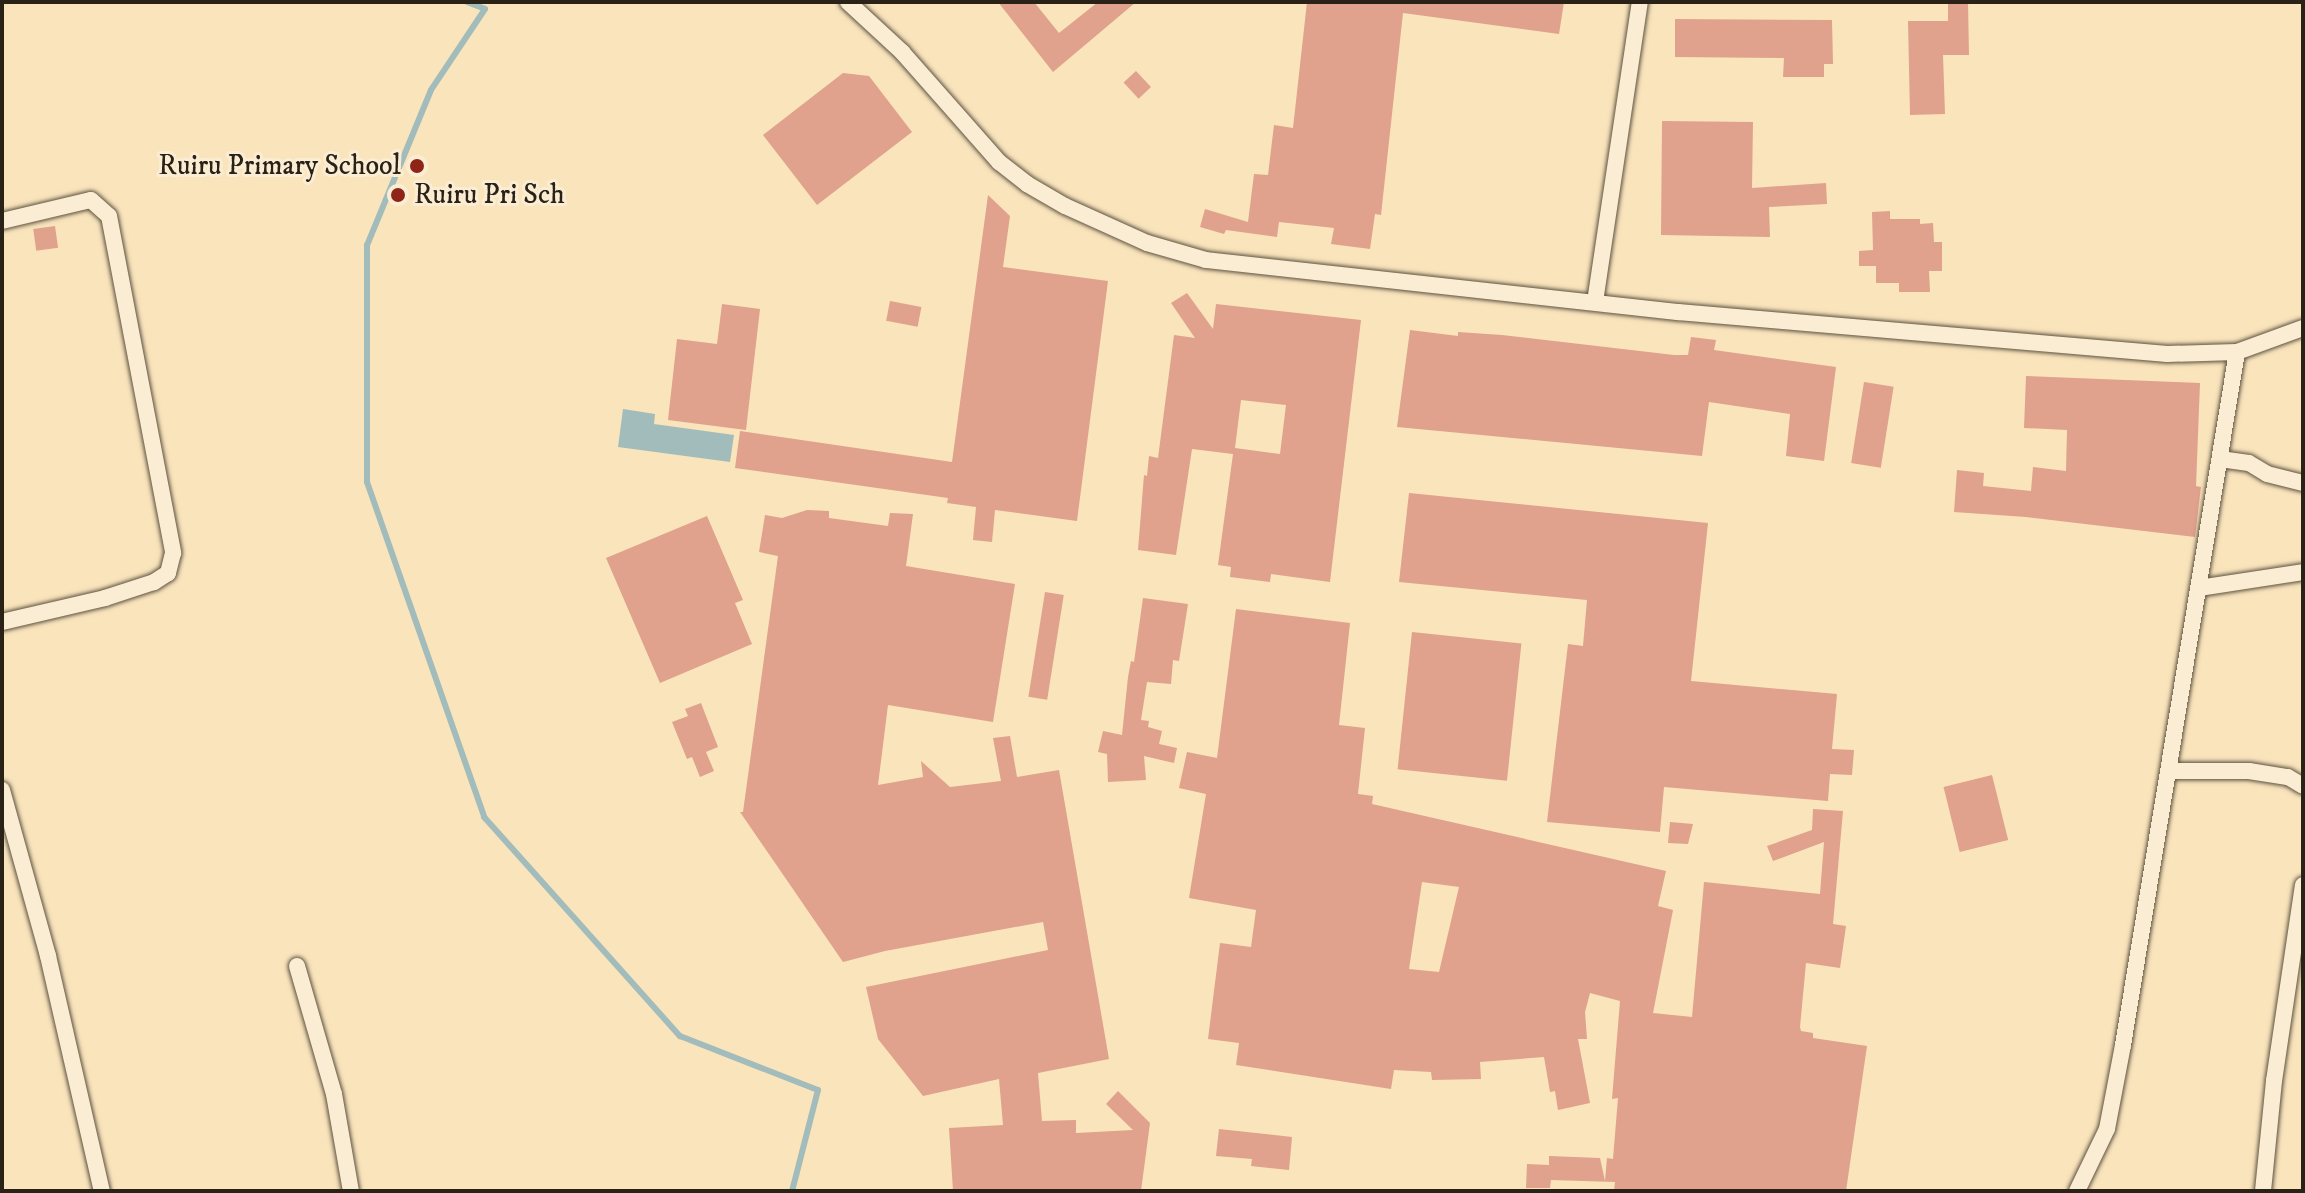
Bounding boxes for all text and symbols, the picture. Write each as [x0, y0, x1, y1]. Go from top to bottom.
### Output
place label: Ruiru Primary School [158, 149, 401, 183]
marker: Ruiru Primary School [408, 157, 426, 175]
place label: Ruiru Pri Sch [414, 178, 565, 212]
marker: Ruiru Pri Sch [389, 186, 407, 204]

